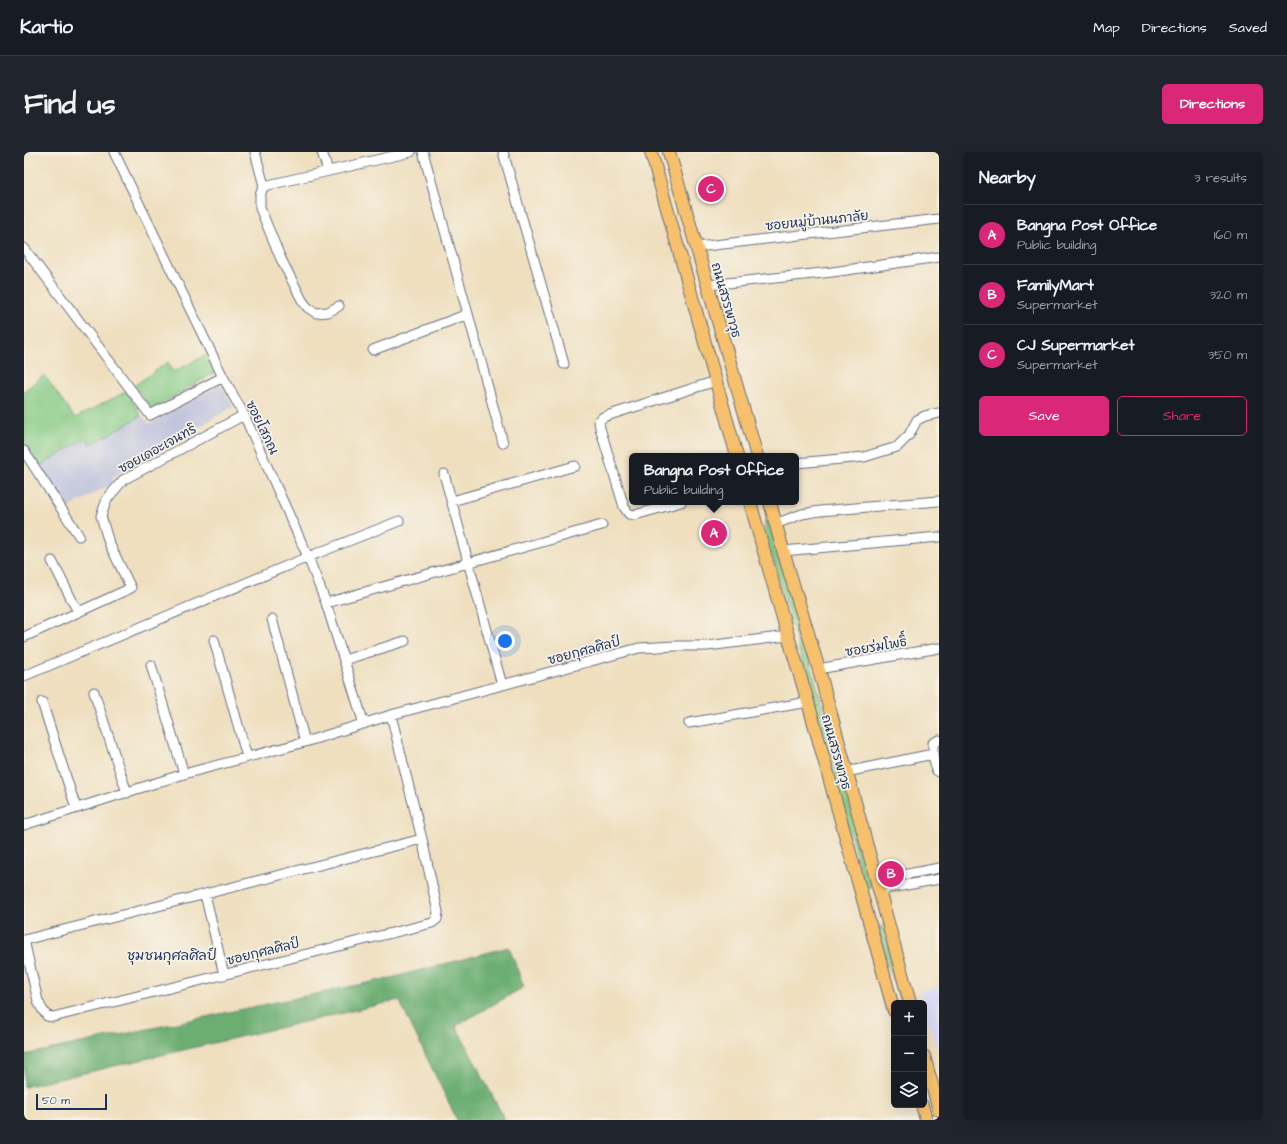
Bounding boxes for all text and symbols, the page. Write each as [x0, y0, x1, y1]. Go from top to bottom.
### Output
text: Kartio [20, 14, 73, 41]
text: Map [1093, 18, 1120, 38]
text: Directions [1142, 18, 1207, 38]
text: Saved [1229, 18, 1267, 38]
button: Directions [1162, 84, 1263, 124]
text: Find us [24, 85, 115, 124]
text: Nearby [979, 166, 1036, 190]
text: 3 results [1194, 169, 1247, 187]
pin: C [698, 174, 724, 204]
street label: ซอยหมู่บ้านนภาลัย [765, 207, 870, 235]
text: Bangna Post Office [1017, 215, 1157, 236]
text: A [988, 226, 996, 244]
text: 160 m [1214, 226, 1247, 244]
text: Public building [1017, 236, 1096, 254]
street label: ถนนสรรพาวุธ [707, 261, 745, 340]
text: FamilyMart [1017, 275, 1094, 296]
text: B [987, 286, 997, 304]
text: 320 m [1209, 286, 1247, 304]
text: Supermarket [1017, 296, 1098, 314]
text: CJ Supermarket [1017, 335, 1135, 356]
text: C [987, 346, 997, 364]
text: 350 m [1208, 346, 1247, 364]
text: Supermarket [1017, 356, 1098, 374]
button: Save [979, 396, 1109, 436]
button: Share [1117, 396, 1247, 436]
street label: ซอยโสภณ [241, 397, 284, 458]
street label: ซอยเดอะเจนทริ [115, 420, 200, 478]
popup [629, 453, 799, 505]
text: Bangna Post Office [644, 460, 784, 481]
text: Public building [644, 481, 723, 499]
pin: A [701, 518, 727, 548]
street label: ซอยร่มโพธิ์ [843, 629, 908, 661]
your location [495, 631, 515, 651]
street label: ซอยกุศลศิลป์ [545, 632, 623, 669]
street label: ถนนสรรพาวุธ [817, 713, 855, 792]
pin: B [878, 859, 904, 889]
street label: ซอยกุศลศิลป์ [224, 933, 302, 970]
district label: ชุมชนกุศลศิลป์ [127, 946, 217, 966]
map controls [891, 1000, 927, 1108]
button: + [891, 1000, 927, 1036]
button: − [891, 1036, 927, 1072]
button: layers [891, 1072, 927, 1108]
scale bar [36, 1092, 107, 1111]
text: 50 m [42, 1093, 70, 1108]

